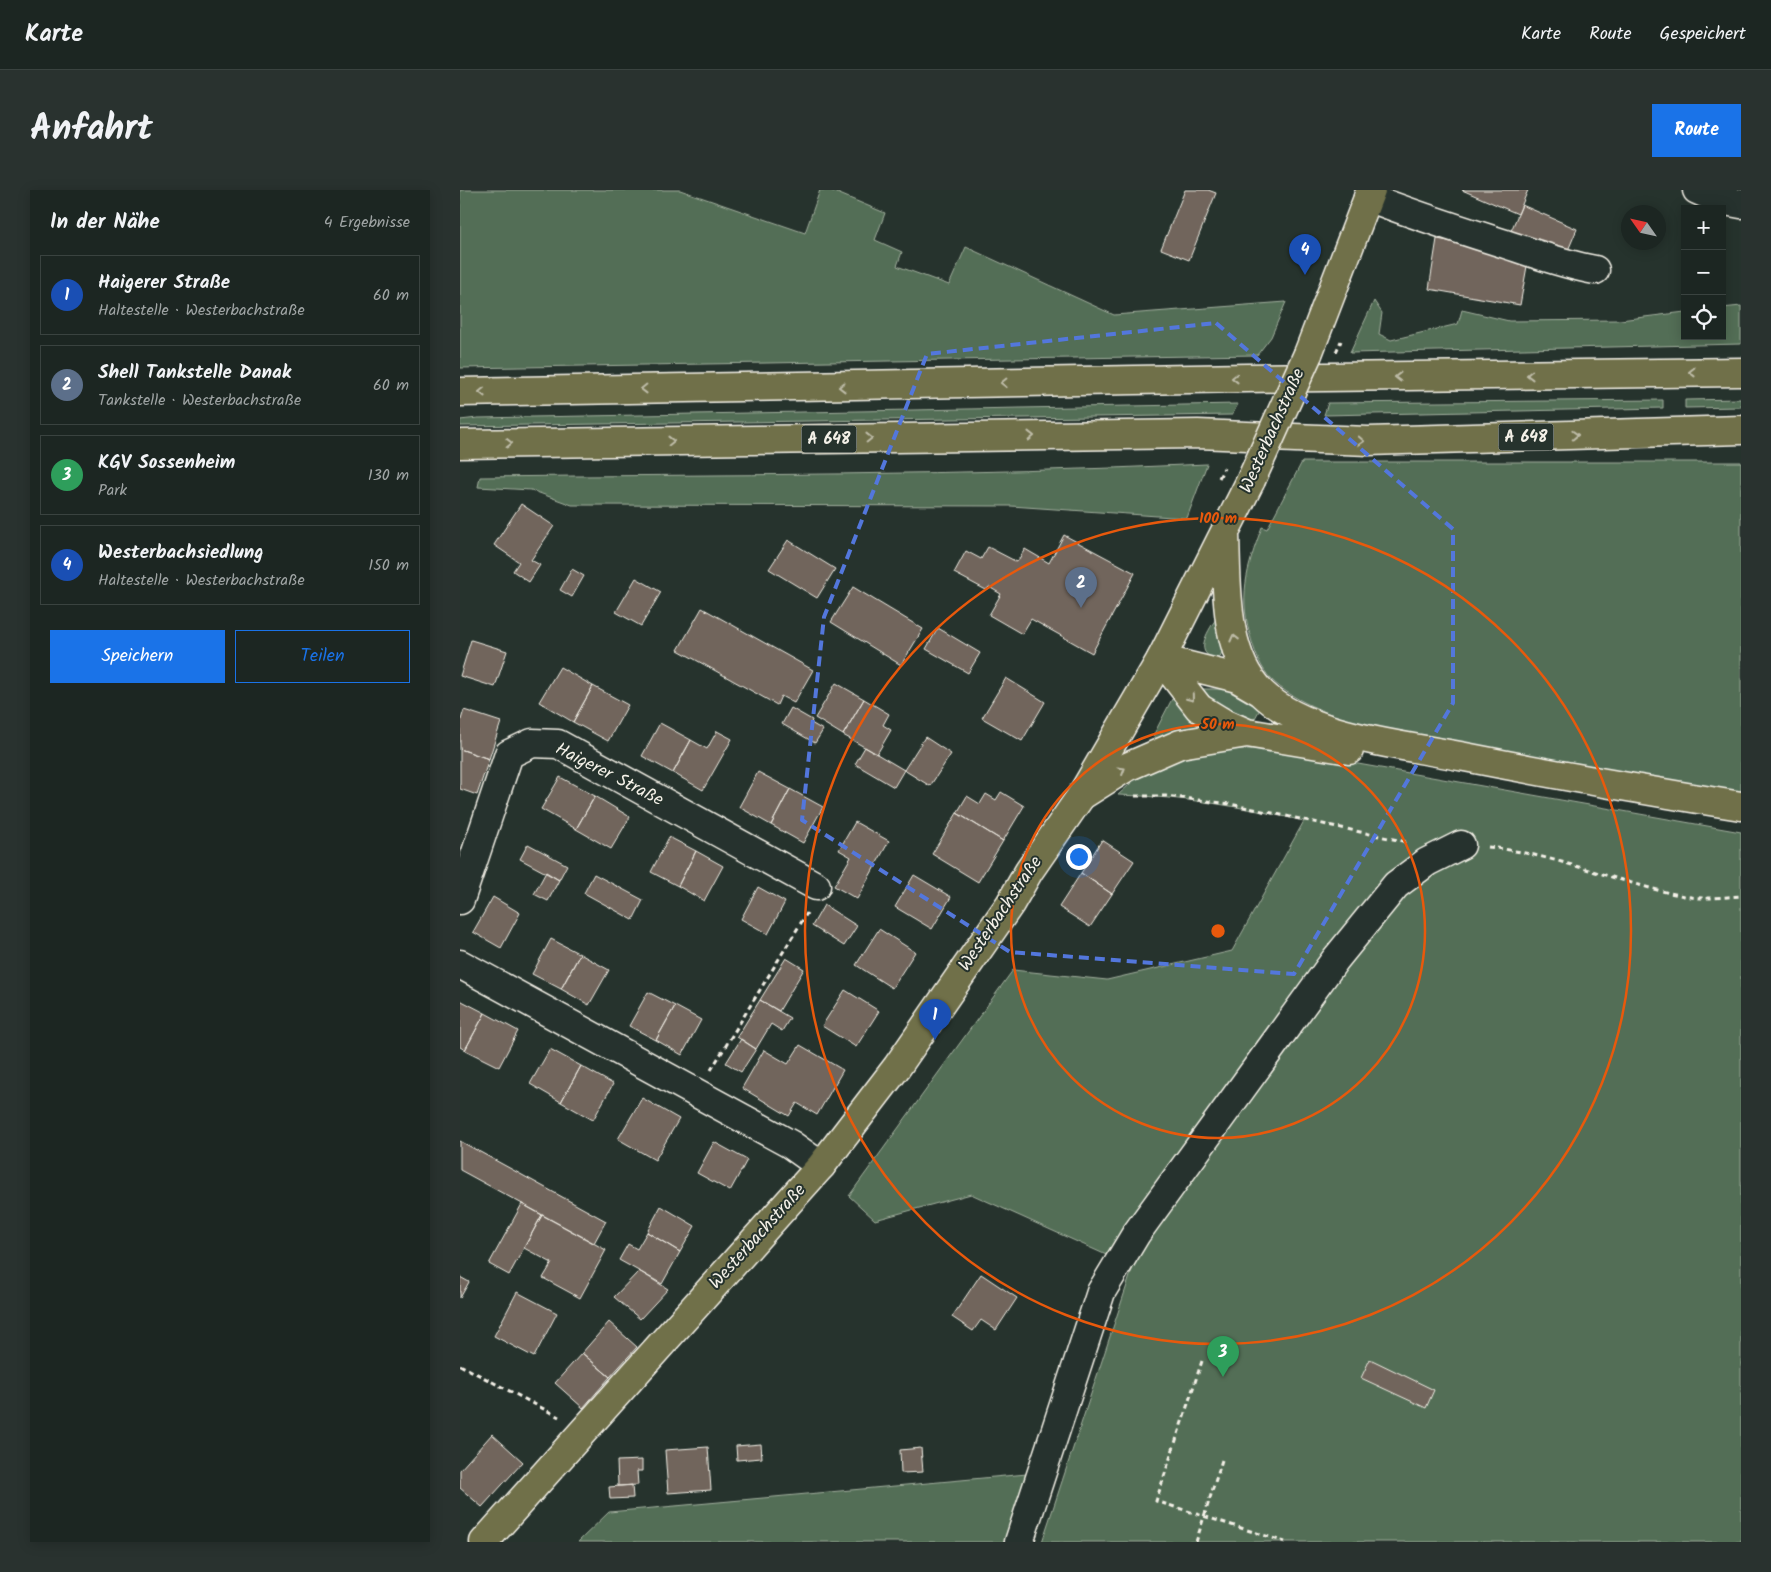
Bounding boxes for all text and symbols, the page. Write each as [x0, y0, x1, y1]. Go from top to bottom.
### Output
text: Karte [25, 15, 83, 54]
text: Karte [1521, 20, 1561, 49]
text: Route [1589, 20, 1632, 49]
text: Gespeichert [1660, 20, 1746, 49]
text: Anfahrt [30, 102, 153, 158]
button: Route [1652, 104, 1741, 157]
north arrow [1621, 205, 1666, 250]
map controls [1681, 205, 1726, 340]
button: + [1681, 205, 1726, 250]
text: In der Nähe [50, 206, 160, 239]
text: 4 Ergebnisse [324, 210, 410, 235]
pin: 4 [1289, 234, 1321, 275]
button: − [1681, 250, 1726, 295]
text: Haigerer Straße [98, 268, 230, 298]
text: 1 [65, 283, 69, 308]
text: 60 m [373, 283, 409, 308]
button: locate [1681, 295, 1726, 340]
text: Haltestelle · Westerbachstraße [98, 298, 305, 323]
text: Shell Tankstelle Danak [98, 358, 291, 388]
street label: Westerbachstraße [1232, 364, 1314, 498]
one-way arrow [1688, 366, 1696, 377]
one-way arrow [1526, 370, 1534, 380]
one-way arrow [1393, 372, 1401, 382]
text: 2 [62, 373, 72, 398]
text: 60 m [373, 373, 409, 398]
one-way arrow [1231, 373, 1238, 383]
one-way arrow [1000, 378, 1008, 388]
one-way arrow [838, 382, 846, 392]
one-way arrow [640, 384, 648, 394]
one-way arrow [478, 387, 486, 397]
text: Tankstelle · Westerbachstraße [98, 388, 301, 413]
road number: A 648 [1498, 423, 1554, 450]
road number: A 648 [802, 425, 856, 452]
one-way arrow [1572, 430, 1580, 440]
one-way arrow [1028, 431, 1035, 441]
one-way arrow [865, 433, 873, 443]
one-way arrow [667, 435, 675, 446]
one-way arrow [1357, 435, 1365, 446]
one-way arrow [505, 438, 513, 449]
text: KGV Sossenheim [98, 448, 235, 478]
text: 3 [63, 463, 71, 488]
text: 130 m [368, 463, 409, 488]
text: Park [98, 478, 127, 503]
text: 100 m [1199, 507, 1237, 531]
text: Westerbachsiedlung [98, 538, 264, 568]
text: 4 [63, 553, 71, 578]
text: 150 m [368, 553, 409, 578]
pin: 2 [1065, 567, 1097, 608]
text: Haltestelle · Westerbachstraße [98, 568, 305, 593]
button: Speichern [50, 630, 225, 683]
button: Teilen [235, 630, 410, 683]
one-way arrow [1229, 633, 1240, 642]
one-way arrow [1185, 692, 1194, 701]
text: 50 m [1200, 713, 1235, 737]
street label: Haigerer Straße [550, 735, 668, 815]
one-way arrow [1117, 767, 1126, 777]
your location [1066, 844, 1092, 870]
street label: Westerbachstraße [951, 850, 1051, 978]
centre of rings [1209, 922, 1227, 940]
pin: 1 [919, 999, 951, 1040]
street label: Westerbachstraße [702, 1177, 814, 1297]
pin: 3 [1207, 1336, 1239, 1377]

